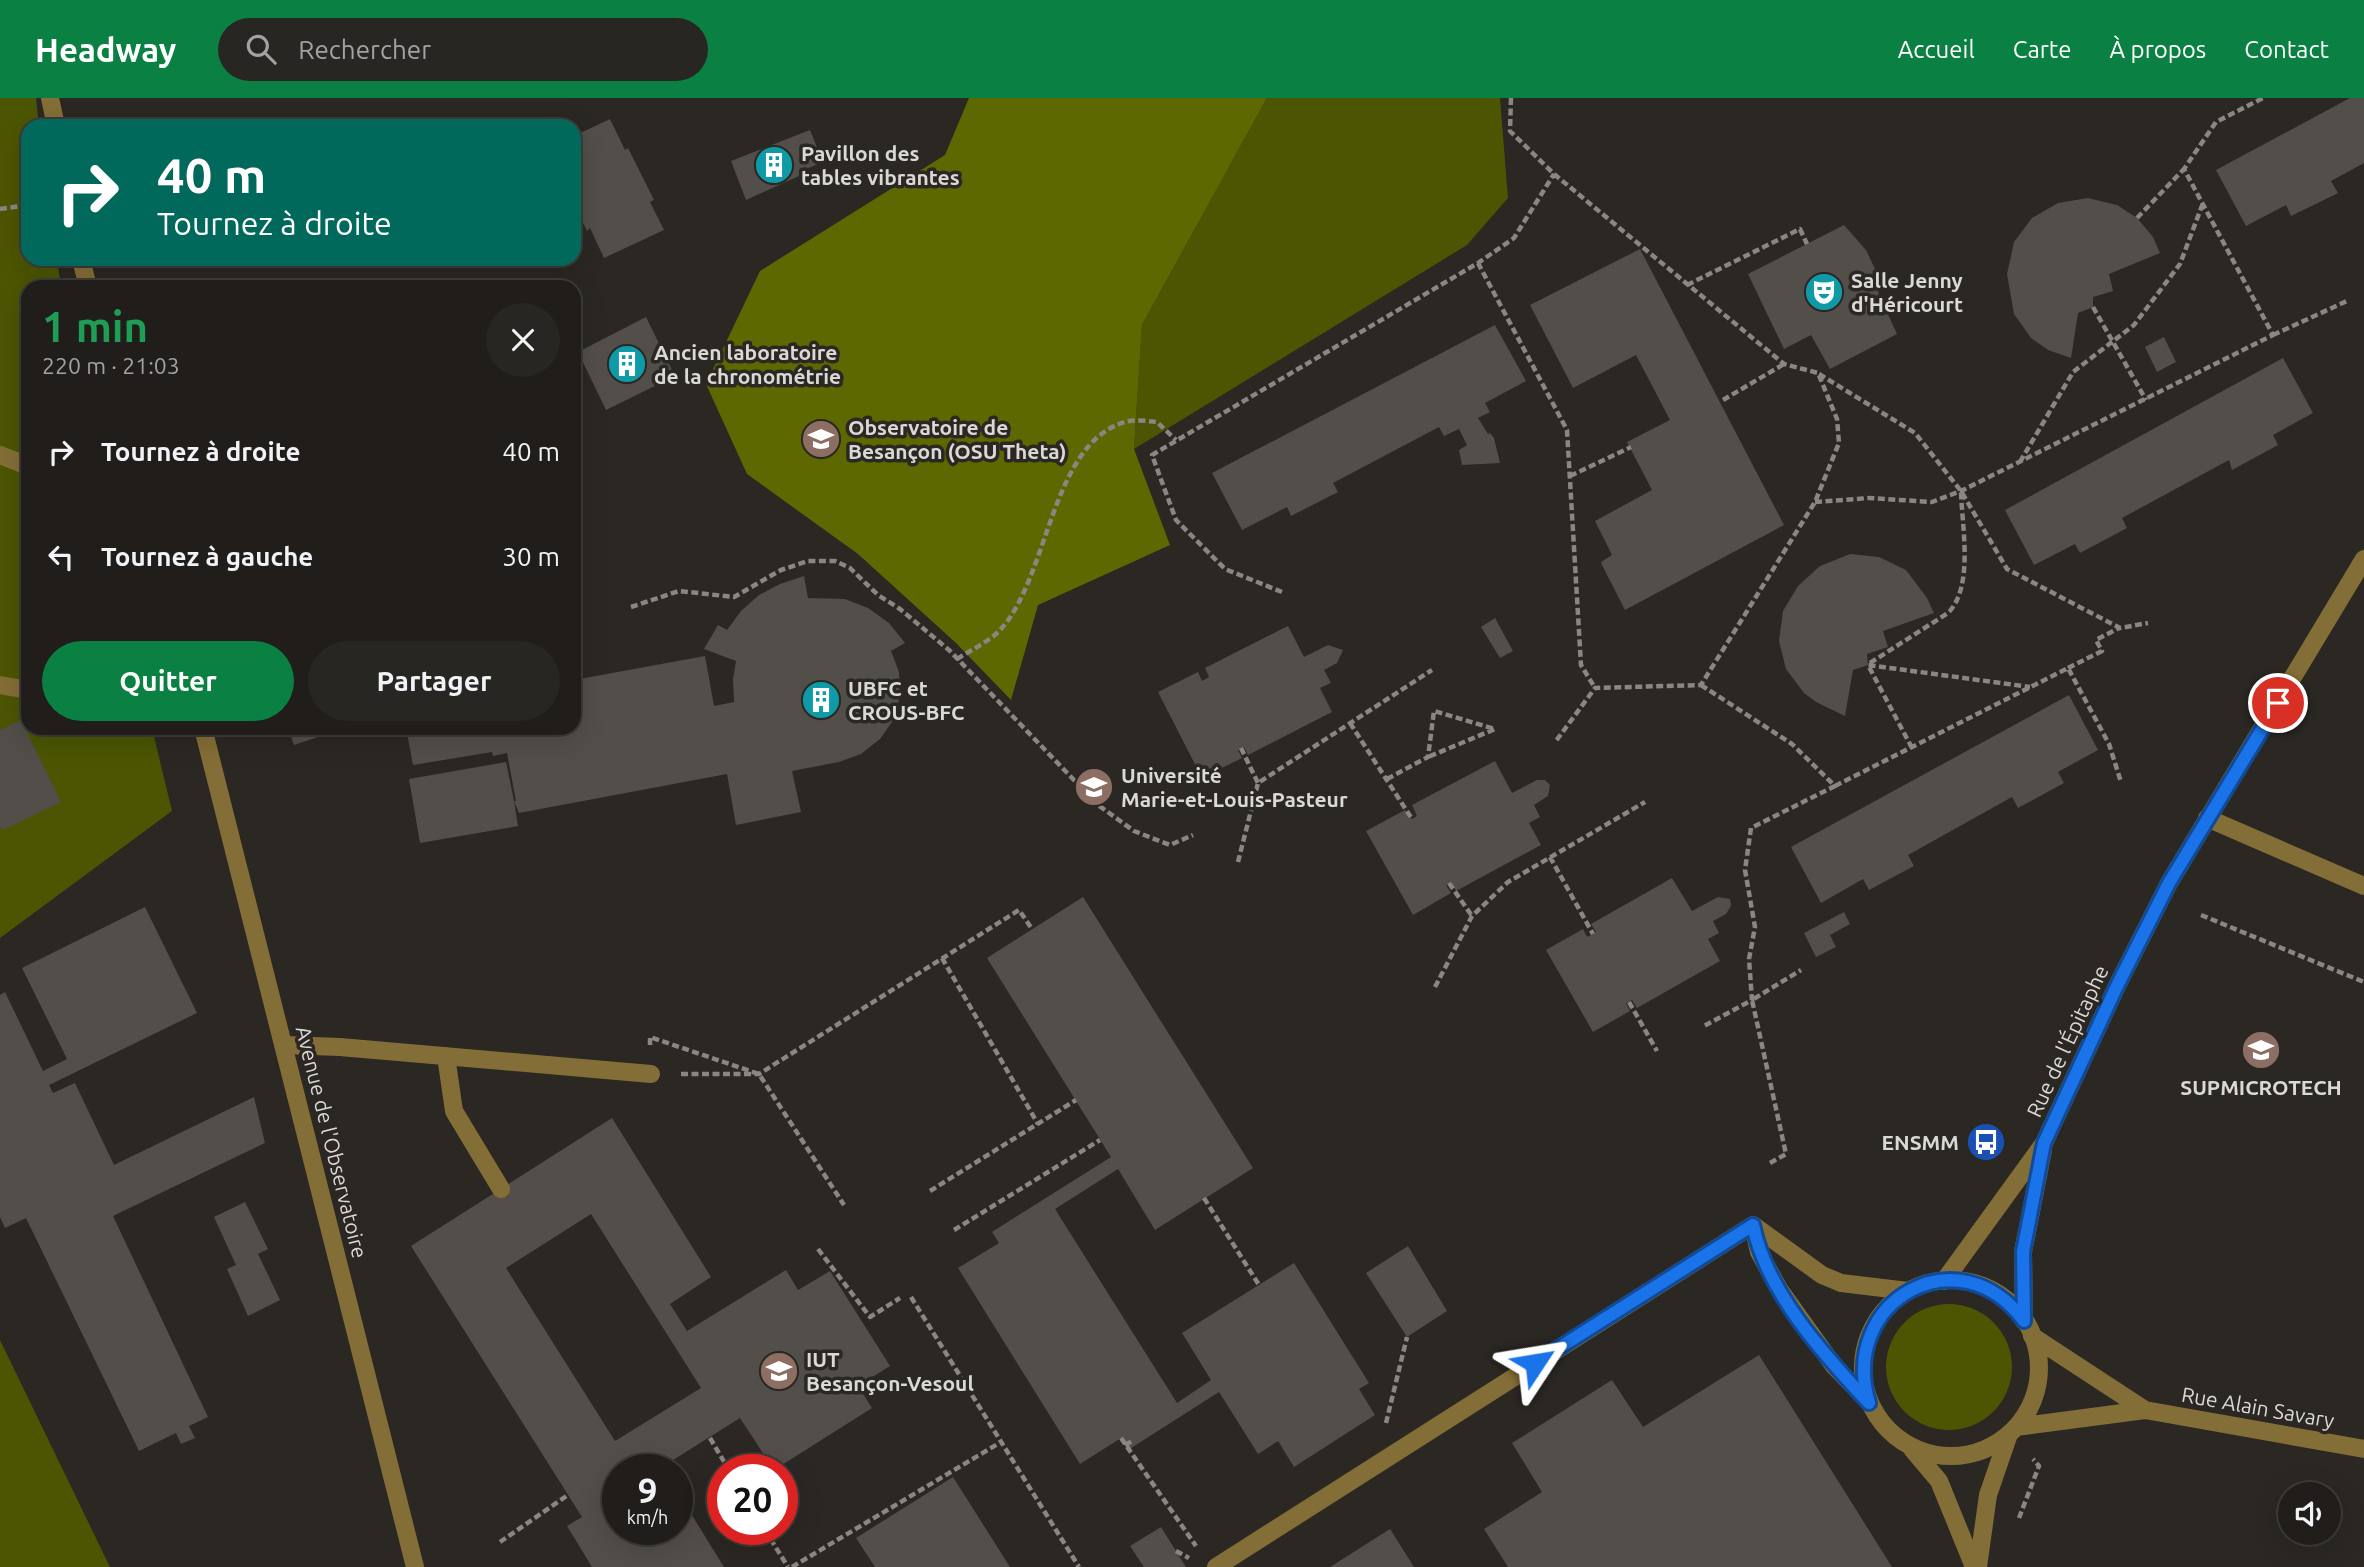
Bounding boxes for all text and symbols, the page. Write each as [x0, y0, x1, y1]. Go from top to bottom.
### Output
search box [218, 18, 708, 81]
icon: search [242, 30, 280, 68]
text: Headway [35, 31, 176, 68]
text: Rechercher [298, 35, 431, 64]
text: Accueil [1898, 36, 1975, 63]
text: Carte [2013, 36, 2072, 63]
text: À propos [2110, 36, 2206, 63]
text: Contact [2244, 36, 2329, 63]
place label: Pavillon des tables vibrantes [801, 141, 960, 189]
building icon: Pavillon des tables vibrantes [753, 144, 795, 186]
icon: right [42, 147, 133, 238]
text: 40 m [157, 147, 266, 202]
text: Tournez à droite [157, 205, 392, 241]
place label: Salle Jenny d'Héricourt [1851, 268, 1963, 316]
theatre icon: Salle Jenny d'Héricourt [1803, 271, 1845, 313]
text: 1 min [42, 303, 148, 350]
button: close [486, 303, 560, 377]
place label: Ancien laboratoire de la chronométrie [654, 340, 841, 388]
building icon: Ancien laboratoire de la chronométrie [606, 343, 648, 385]
text: 220 m · 21:03 [42, 353, 180, 378]
place label: Observatoire de Besançon (OSU Theta) [848, 415, 1066, 463]
school or university icon: Observatoire de Besançon (OSU Theta) [800, 418, 842, 460]
icon: right [42, 433, 80, 471]
text: Tournez à droite [101, 437, 300, 466]
text: 40 m [502, 437, 560, 466]
icon: left [42, 538, 80, 576]
text: Tournez à gauche [101, 542, 313, 571]
text: 30 m [502, 542, 560, 571]
button: Quitter [42, 641, 294, 721]
button: Partager [308, 641, 560, 721]
pin [2248, 673, 2308, 733]
place label: UBFC et CROUS-BFC [848, 676, 964, 724]
building icon: UBFC et CROUS-BFC [800, 679, 842, 721]
icon: arrive [2259, 684, 2297, 722]
place label: Université Marie-et-Louis-Pasteur [1121, 763, 1348, 811]
school or university icon: Université Marie-et-Louis-Pasteur [1073, 766, 1115, 808]
street label: Rue de l'Épitaphe [2021, 961, 2113, 1121]
street label: Avenue de l'Observatoire [292, 1023, 372, 1261]
school or university icon: SUPMICROTECH [2240, 1029, 2282, 1071]
place label: SUPMICROTECH [2180, 1075, 2342, 1099]
bus stop icon: ENSMM [1965, 1121, 2007, 1163]
place label: ENSMM [1882, 1130, 1959, 1154]
position arrow [1498, 1326, 1572, 1400]
place label: IUT Besançon-Vesoul [806, 1347, 974, 1395]
school or university icon: IUT Besançon-Vesoul [758, 1350, 800, 1392]
street label: Rue Alain Savary [2180, 1382, 2336, 1432]
speed limit sign: 20 [707, 1454, 798, 1545]
text: 9 [638, 1470, 657, 1510]
map controls [2278, 1482, 2341, 1545]
button: sound [2278, 1482, 2341, 1545]
text: km/h [627, 1507, 668, 1527]

